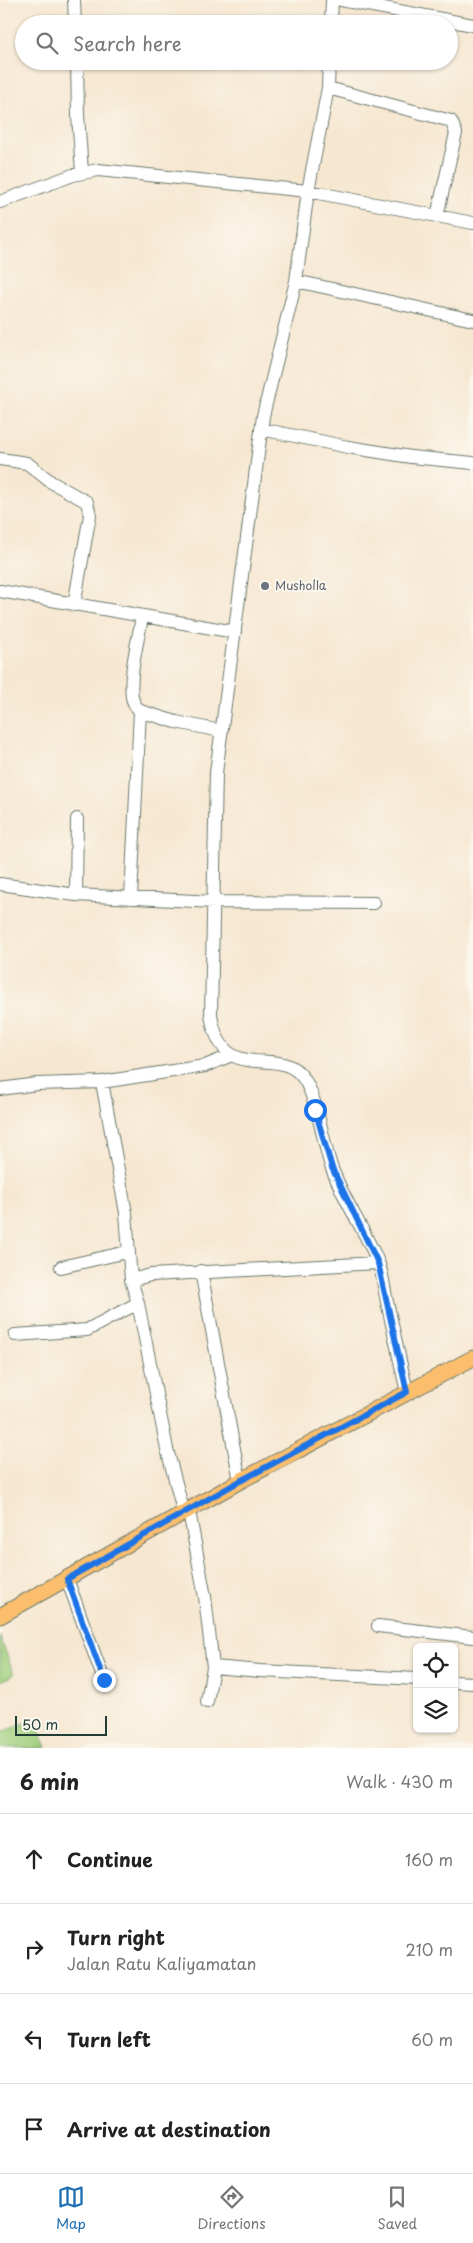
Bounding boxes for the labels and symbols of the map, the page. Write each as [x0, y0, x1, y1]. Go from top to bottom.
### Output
place label: Musholla [275, 576, 327, 594]
marker: Musholla [259, 580, 271, 592]
route start [304, 1099, 327, 1122]
route end [93, 1669, 116, 1692]
scale bar [15, 1713, 108, 1736]

